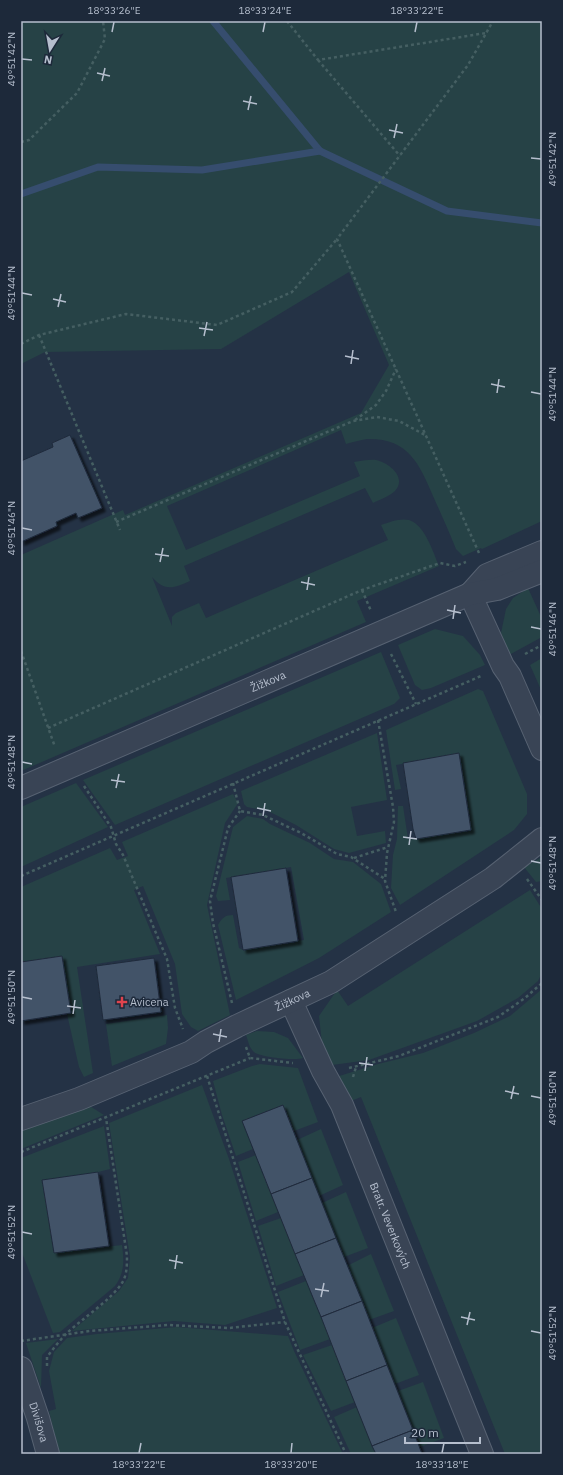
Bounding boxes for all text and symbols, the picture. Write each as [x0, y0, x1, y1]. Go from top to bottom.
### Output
text: 18°33'26"E [87, 4, 141, 17]
text: 18°33'24"E [238, 4, 292, 17]
text: 18°33'22"E [390, 4, 444, 17]
north arrow [30, 30, 70, 70]
text: 49°51'42"N [5, 32, 18, 86]
text: N [43, 52, 53, 67]
text: 49°51'42"N [546, 132, 559, 186]
text: 49°51'44"N [5, 266, 18, 320]
text: 49°51'44"N [546, 367, 559, 421]
text: 49°51'46"N [5, 501, 18, 555]
text: 49°51'46"N [546, 602, 559, 656]
street label: Žižkova [248, 667, 288, 695]
text: 49°51'48"N [5, 735, 18, 789]
text: 49°51'48"N [546, 836, 559, 890]
text: 49°51'50"N [5, 970, 18, 1024]
street label: Žižkova [273, 986, 312, 1014]
place label: Avicena [130, 995, 169, 1009]
marker: Avicena [117, 997, 127, 1007]
text: 49°51'50"N [546, 1071, 559, 1125]
street label: Bratr. Veverkových [367, 1181, 414, 1271]
text: 49°51'52"N [5, 1205, 18, 1259]
text: 49°51'52"N [546, 1306, 559, 1360]
street label: Divišova [26, 1400, 51, 1444]
scale bar [405, 1419, 480, 1445]
text: 20 m [411, 1425, 439, 1440]
text: 18°33'22"E [112, 1458, 166, 1471]
text: 18°33'20"E [264, 1458, 318, 1471]
text: 18°33'18"E [415, 1458, 469, 1471]

